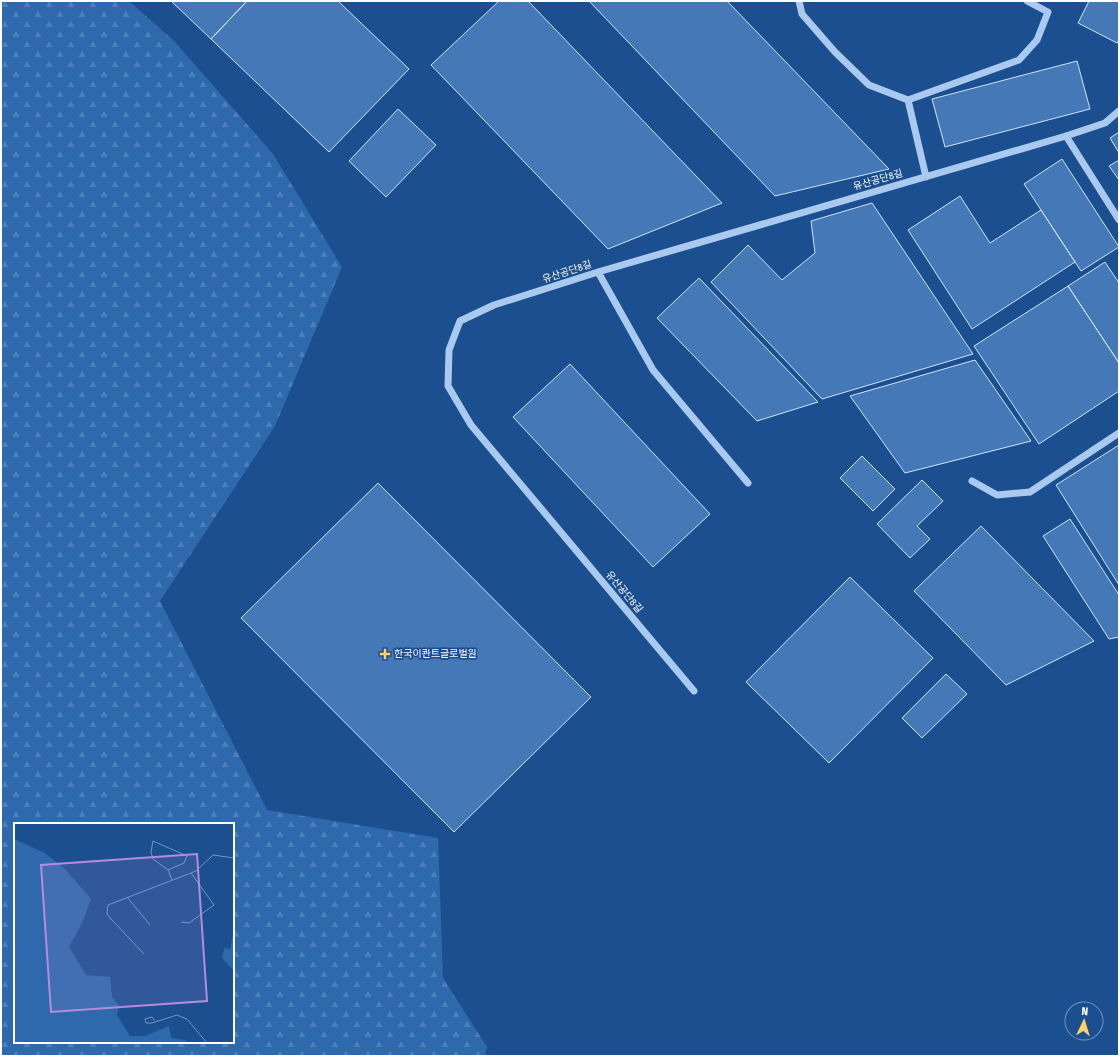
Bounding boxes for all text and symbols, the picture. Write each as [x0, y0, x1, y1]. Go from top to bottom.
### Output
street label: 유산공단8길 [852, 167, 904, 193]
street label: 유산공단8길 [541, 258, 593, 286]
street label: 유산공단8길 [603, 569, 645, 615]
marker: 한국이콴트글로벌원 [379, 648, 391, 660]
place label: 한국이콴트글로벌원 [394, 648, 477, 660]
inset map [14, 823, 234, 1043]
north arrow [1064, 1001, 1104, 1041]
text: N [1081, 1005, 1088, 1018]

